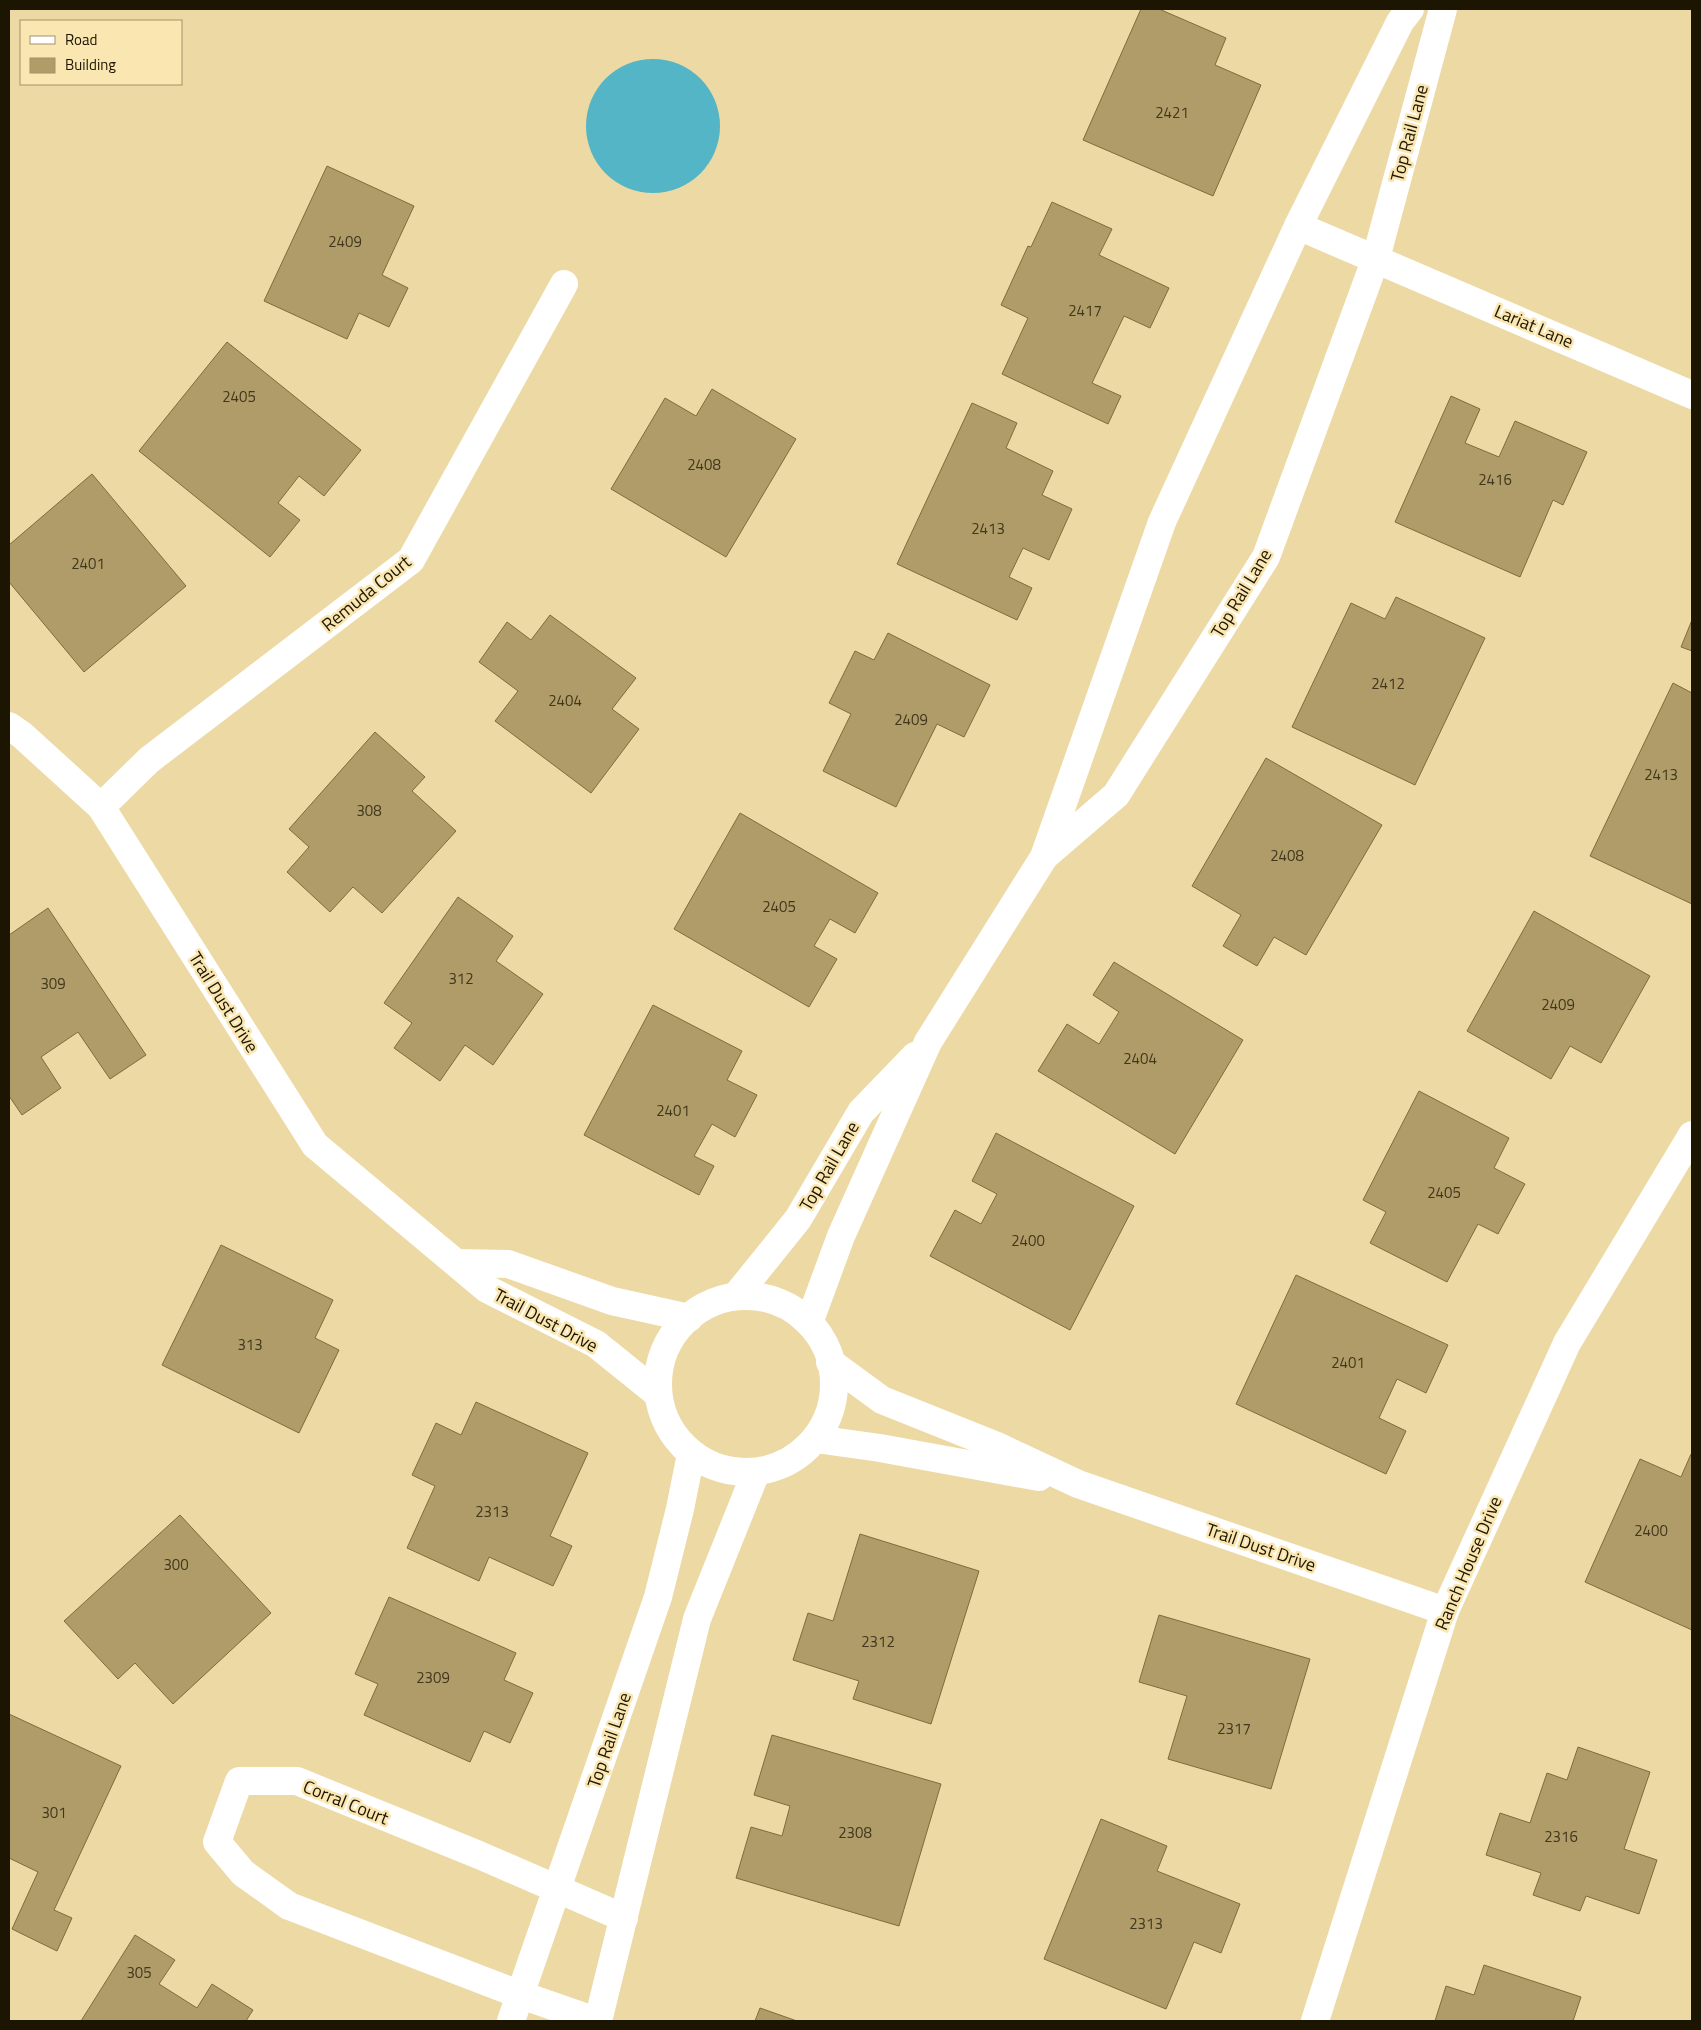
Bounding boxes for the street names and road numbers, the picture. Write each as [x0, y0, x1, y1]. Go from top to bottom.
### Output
street label: Top Rail Lane [1383, 82, 1435, 184]
street label: Lariat Lane [1490, 297, 1578, 355]
street label: Top Rail Lane [1204, 543, 1278, 643]
street label: Remuda Court [315, 548, 417, 638]
street label: Trail Dust Drive [182, 946, 266, 1058]
street label: Top Rail Lane [792, 1116, 866, 1216]
street label: Trail Dust Drive [489, 1281, 603, 1359]
street label: Ranch House Drive [1428, 1492, 1508, 1634]
street label: Trail Dust Drive [1203, 1516, 1319, 1578]
street label: Top Rail Lane [580, 1689, 638, 1791]
street label: Corral Court [299, 1773, 393, 1832]

